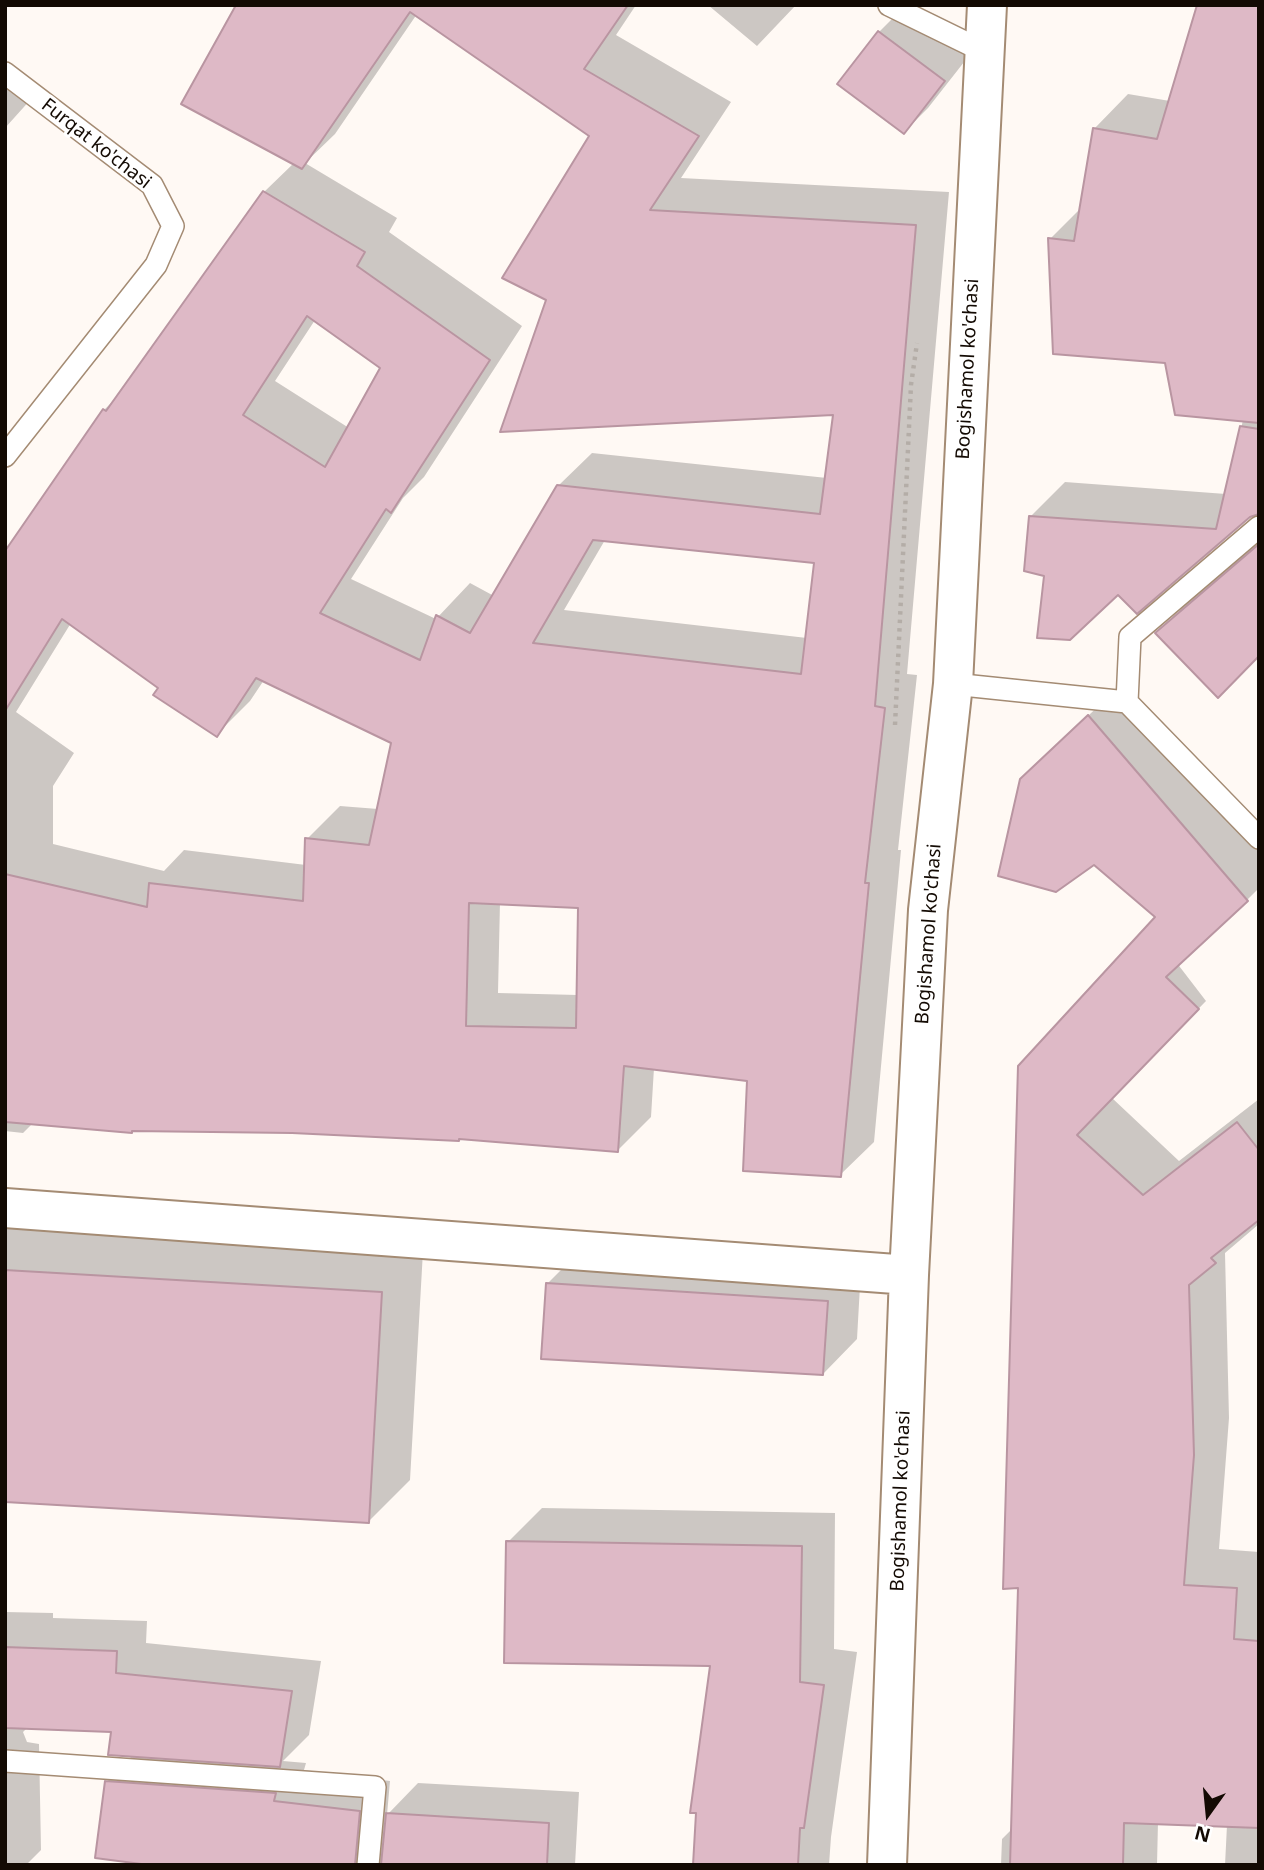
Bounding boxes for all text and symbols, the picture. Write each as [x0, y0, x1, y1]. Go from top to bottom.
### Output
street label: Furqat ko'chasi [36, 94, 156, 194]
street label: Bogishamol ko'chasi [952, 278, 984, 460]
street label: Bogishamol ko'chasi [911, 843, 947, 1025]
street label: Bogishamol ko'chasi [886, 1410, 916, 1592]
north arrow [1173, 1779, 1243, 1849]
text: N [1192, 1820, 1213, 1849]

